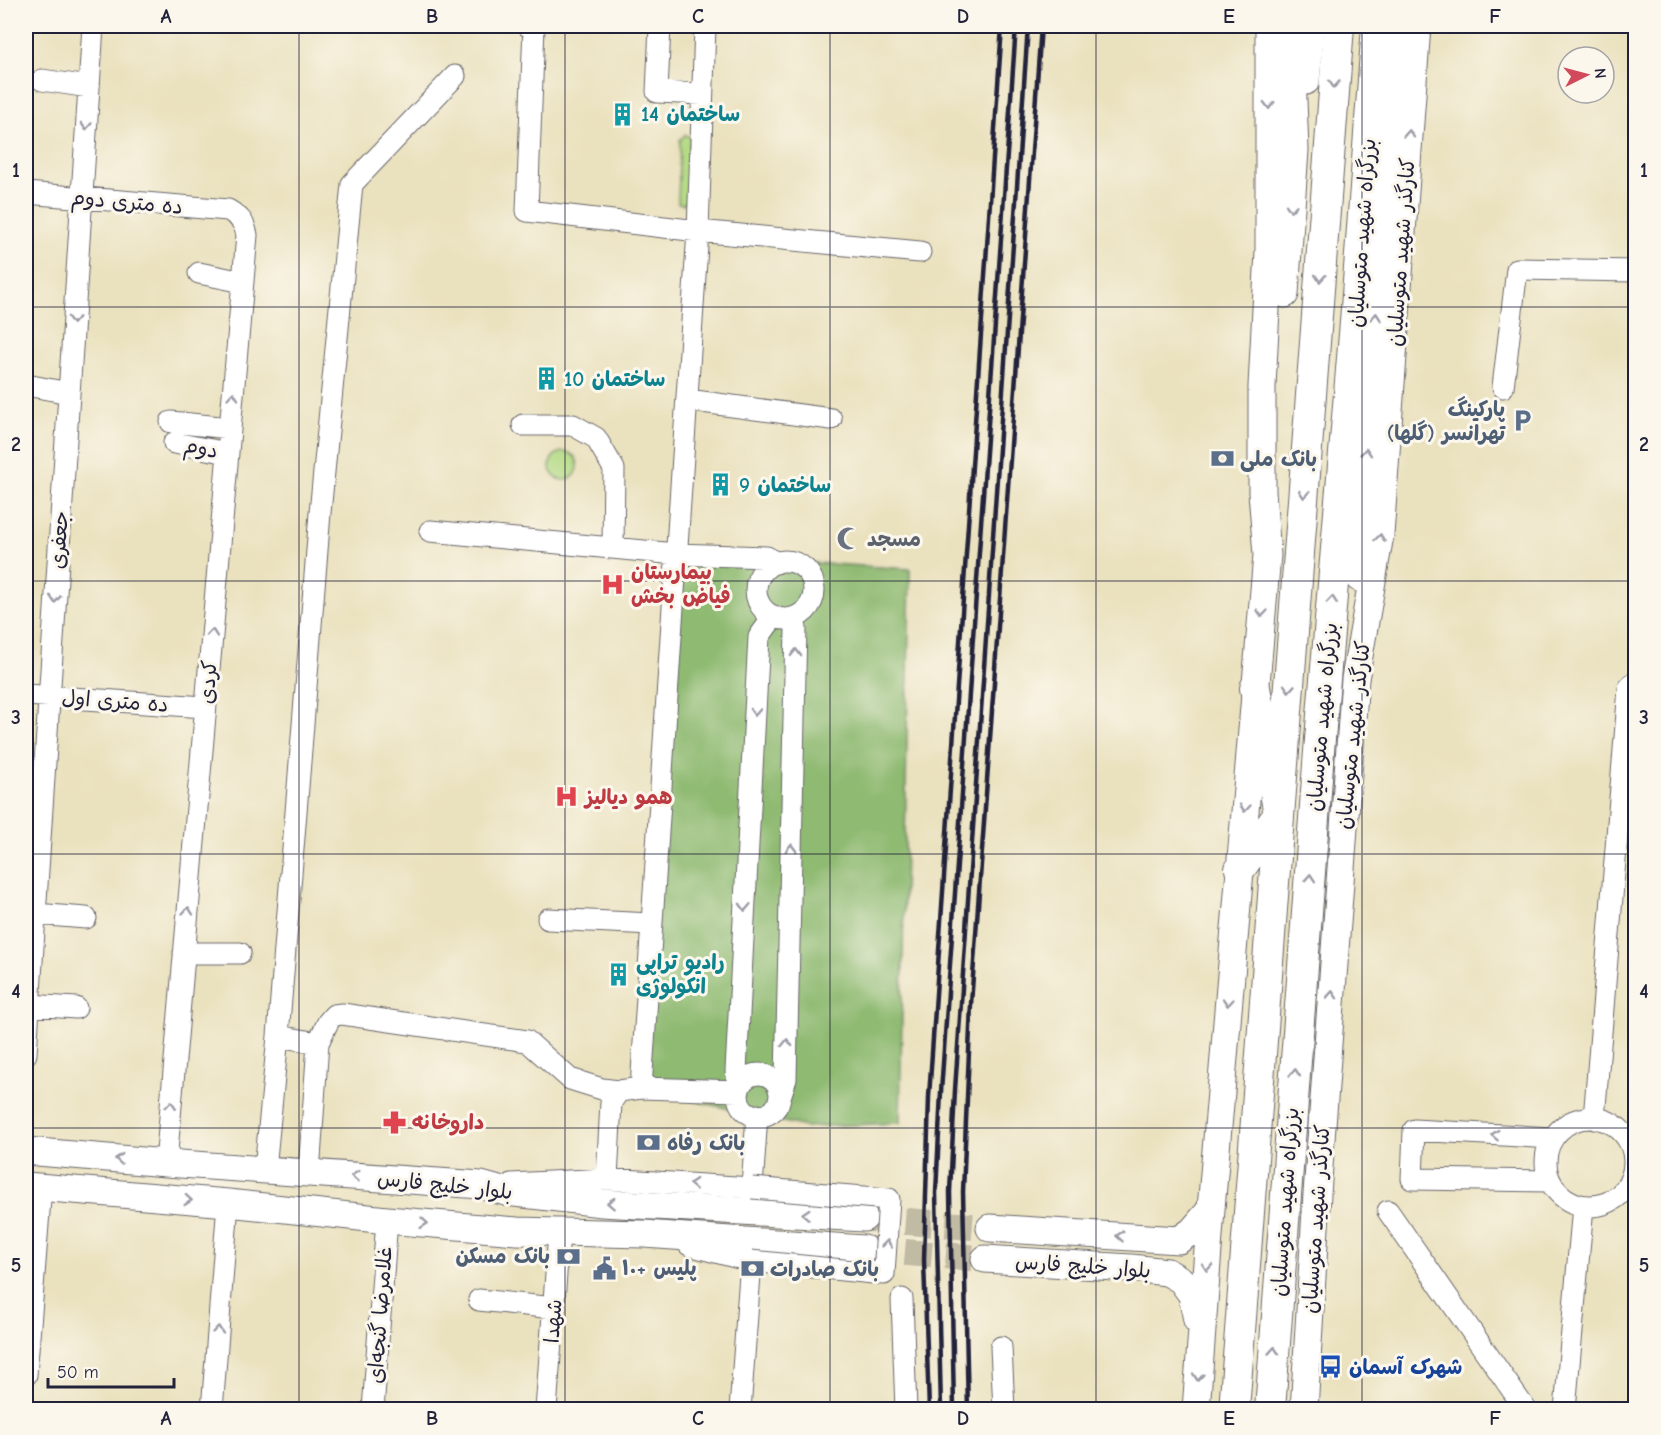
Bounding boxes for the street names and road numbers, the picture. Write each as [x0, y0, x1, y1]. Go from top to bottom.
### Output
street label: بزرگراه شهید متوسلیان [1343, 138, 1382, 328]
street label: کنارگذر شهید متوسلیان [1382, 157, 1421, 347]
street label: ده متری دوم [70, 185, 184, 223]
street label: دوم [181, 433, 220, 467]
street label: جعفری [45, 510, 73, 570]
street label: بزرگراه شهید متوسلیان [1302, 622, 1343, 813]
street label: کنارگذر شهید متوسلیان [1331, 640, 1376, 831]
street label: کردی [194, 659, 222, 705]
street label: ده متری اول [61, 685, 169, 717]
street label: بزرگراه شهید متوسلیان [1266, 1107, 1305, 1297]
street label: کنارگذر شهید متوسلیان [1297, 1124, 1336, 1314]
street label: بلوار خلیج فارس [376, 1166, 514, 1206]
street label: غلامرضا گنجه‌ای [363, 1246, 397, 1384]
street label: بلوار خلیج فارس [1014, 1249, 1152, 1285]
street label: شهدا [539, 1298, 567, 1344]

